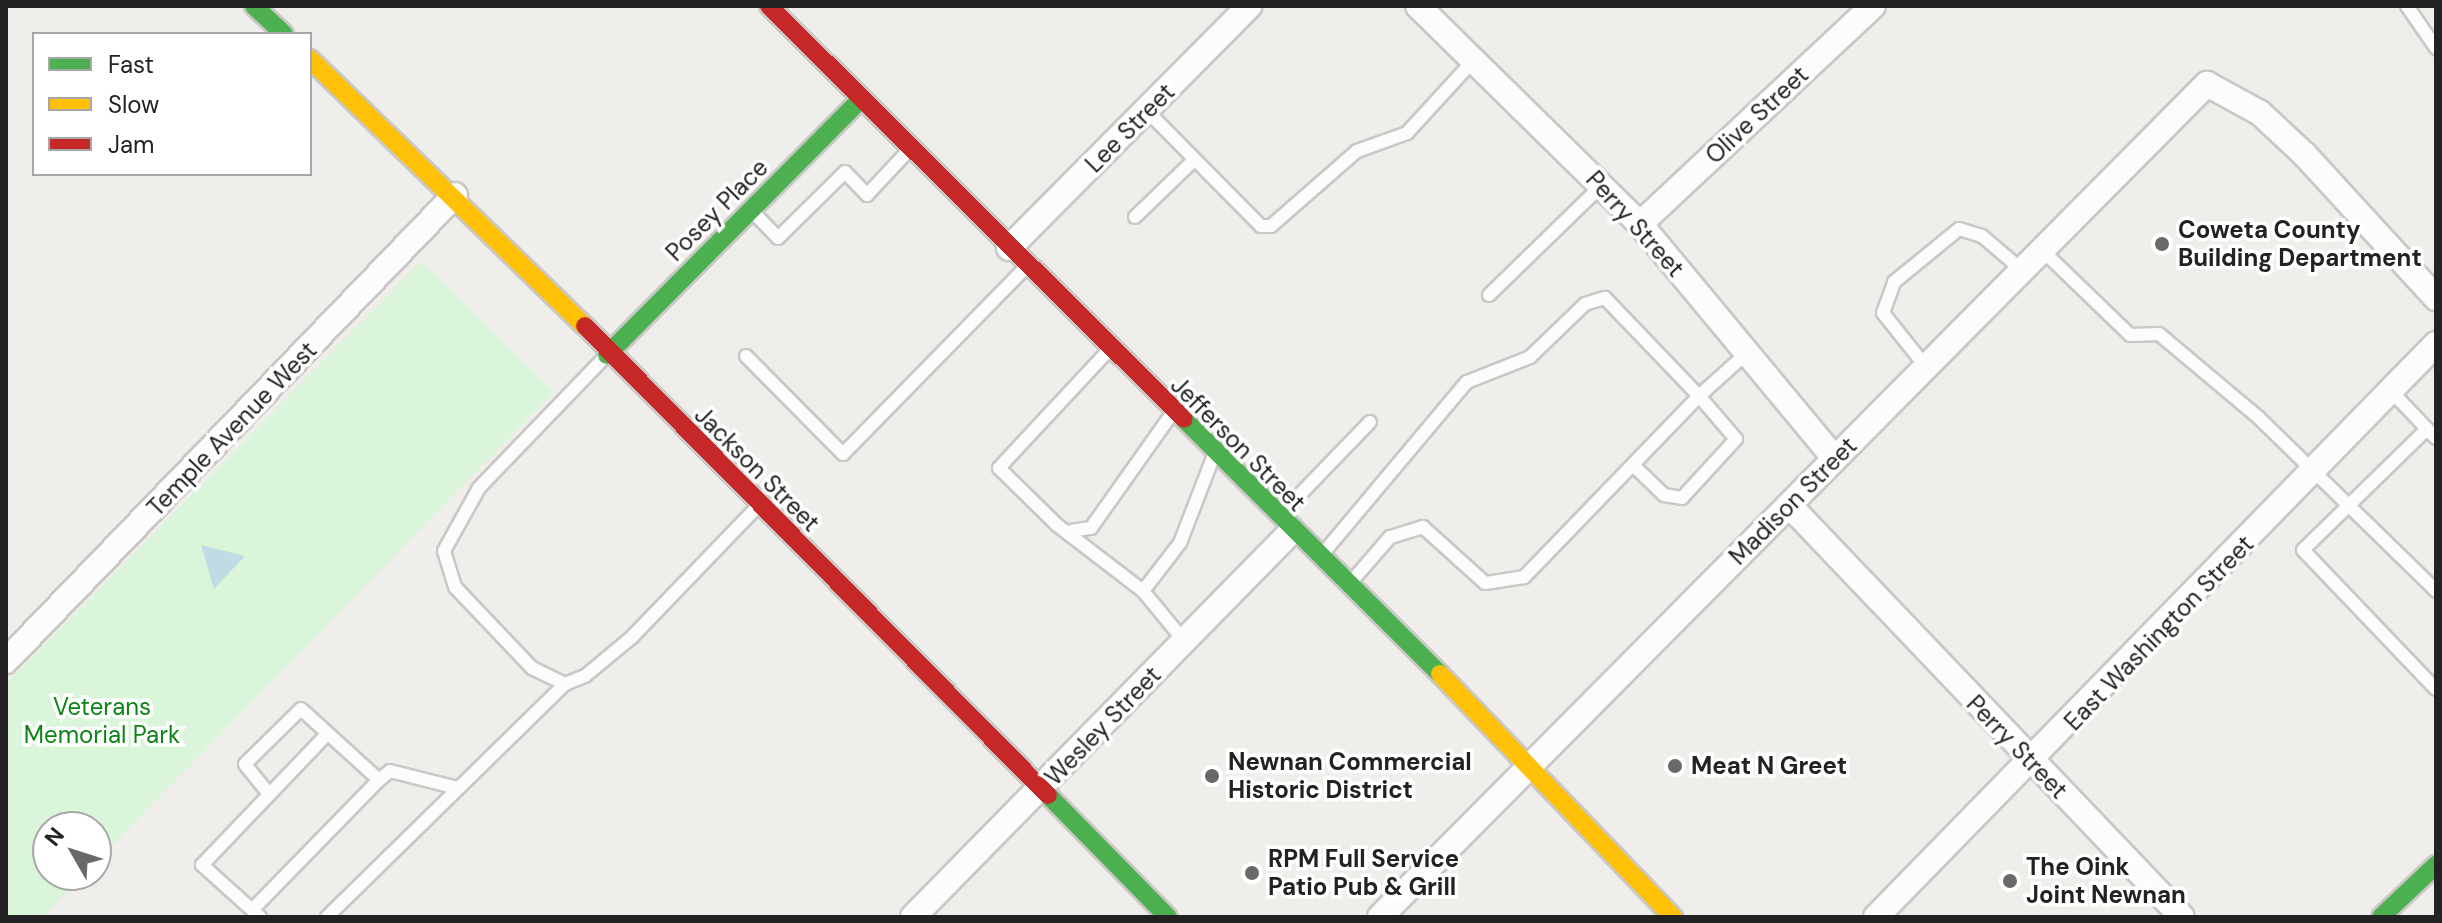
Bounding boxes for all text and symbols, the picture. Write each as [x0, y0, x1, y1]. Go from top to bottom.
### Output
legend [32, 32, 312, 176]
text: Fast [108, 49, 154, 80]
street label: Olive Street [1700, 60, 1814, 170]
street label: Lee Street [1080, 78, 1180, 178]
text: Slow [108, 89, 159, 120]
text: Jam [108, 129, 154, 160]
street label: Posey Place [660, 153, 774, 267]
street label: Perry Street [1580, 165, 1690, 283]
place label: Coweta County Building Department [2178, 216, 2422, 272]
marker: Coweta County Building Department [2153, 235, 2171, 253]
street label: Temple Avenue West [141, 336, 323, 522]
street label: Jefferson Street [1165, 371, 1311, 517]
street label: Jackson Street [689, 401, 825, 537]
street label: Madison Street [1723, 431, 1863, 571]
street label: East Washington Street [2059, 530, 2259, 736]
street label: Wesley Street [1039, 661, 1167, 791]
street label: Perry Street [1961, 689, 2073, 805]
park label: Veterans Memorial Park [24, 693, 180, 749]
place label: Newnan Commercial Historic District [1228, 748, 1472, 804]
place label: Meat N Greet [1691, 752, 1847, 780]
marker: Meat N Greet [1666, 757, 1684, 775]
marker: Newnan Commercial Historic District [1203, 767, 1221, 785]
north arrow [32, 811, 112, 891]
text: N [38, 821, 71, 852]
place label: RPM Full Service Patio Pub & Grill [1268, 845, 1459, 901]
place label: The Oink Joint Newnan [2026, 853, 2186, 909]
marker: RPM Full Service Patio Pub & Grill [1243, 864, 1261, 882]
marker: The Oink Joint Newnan [2001, 872, 2019, 890]

